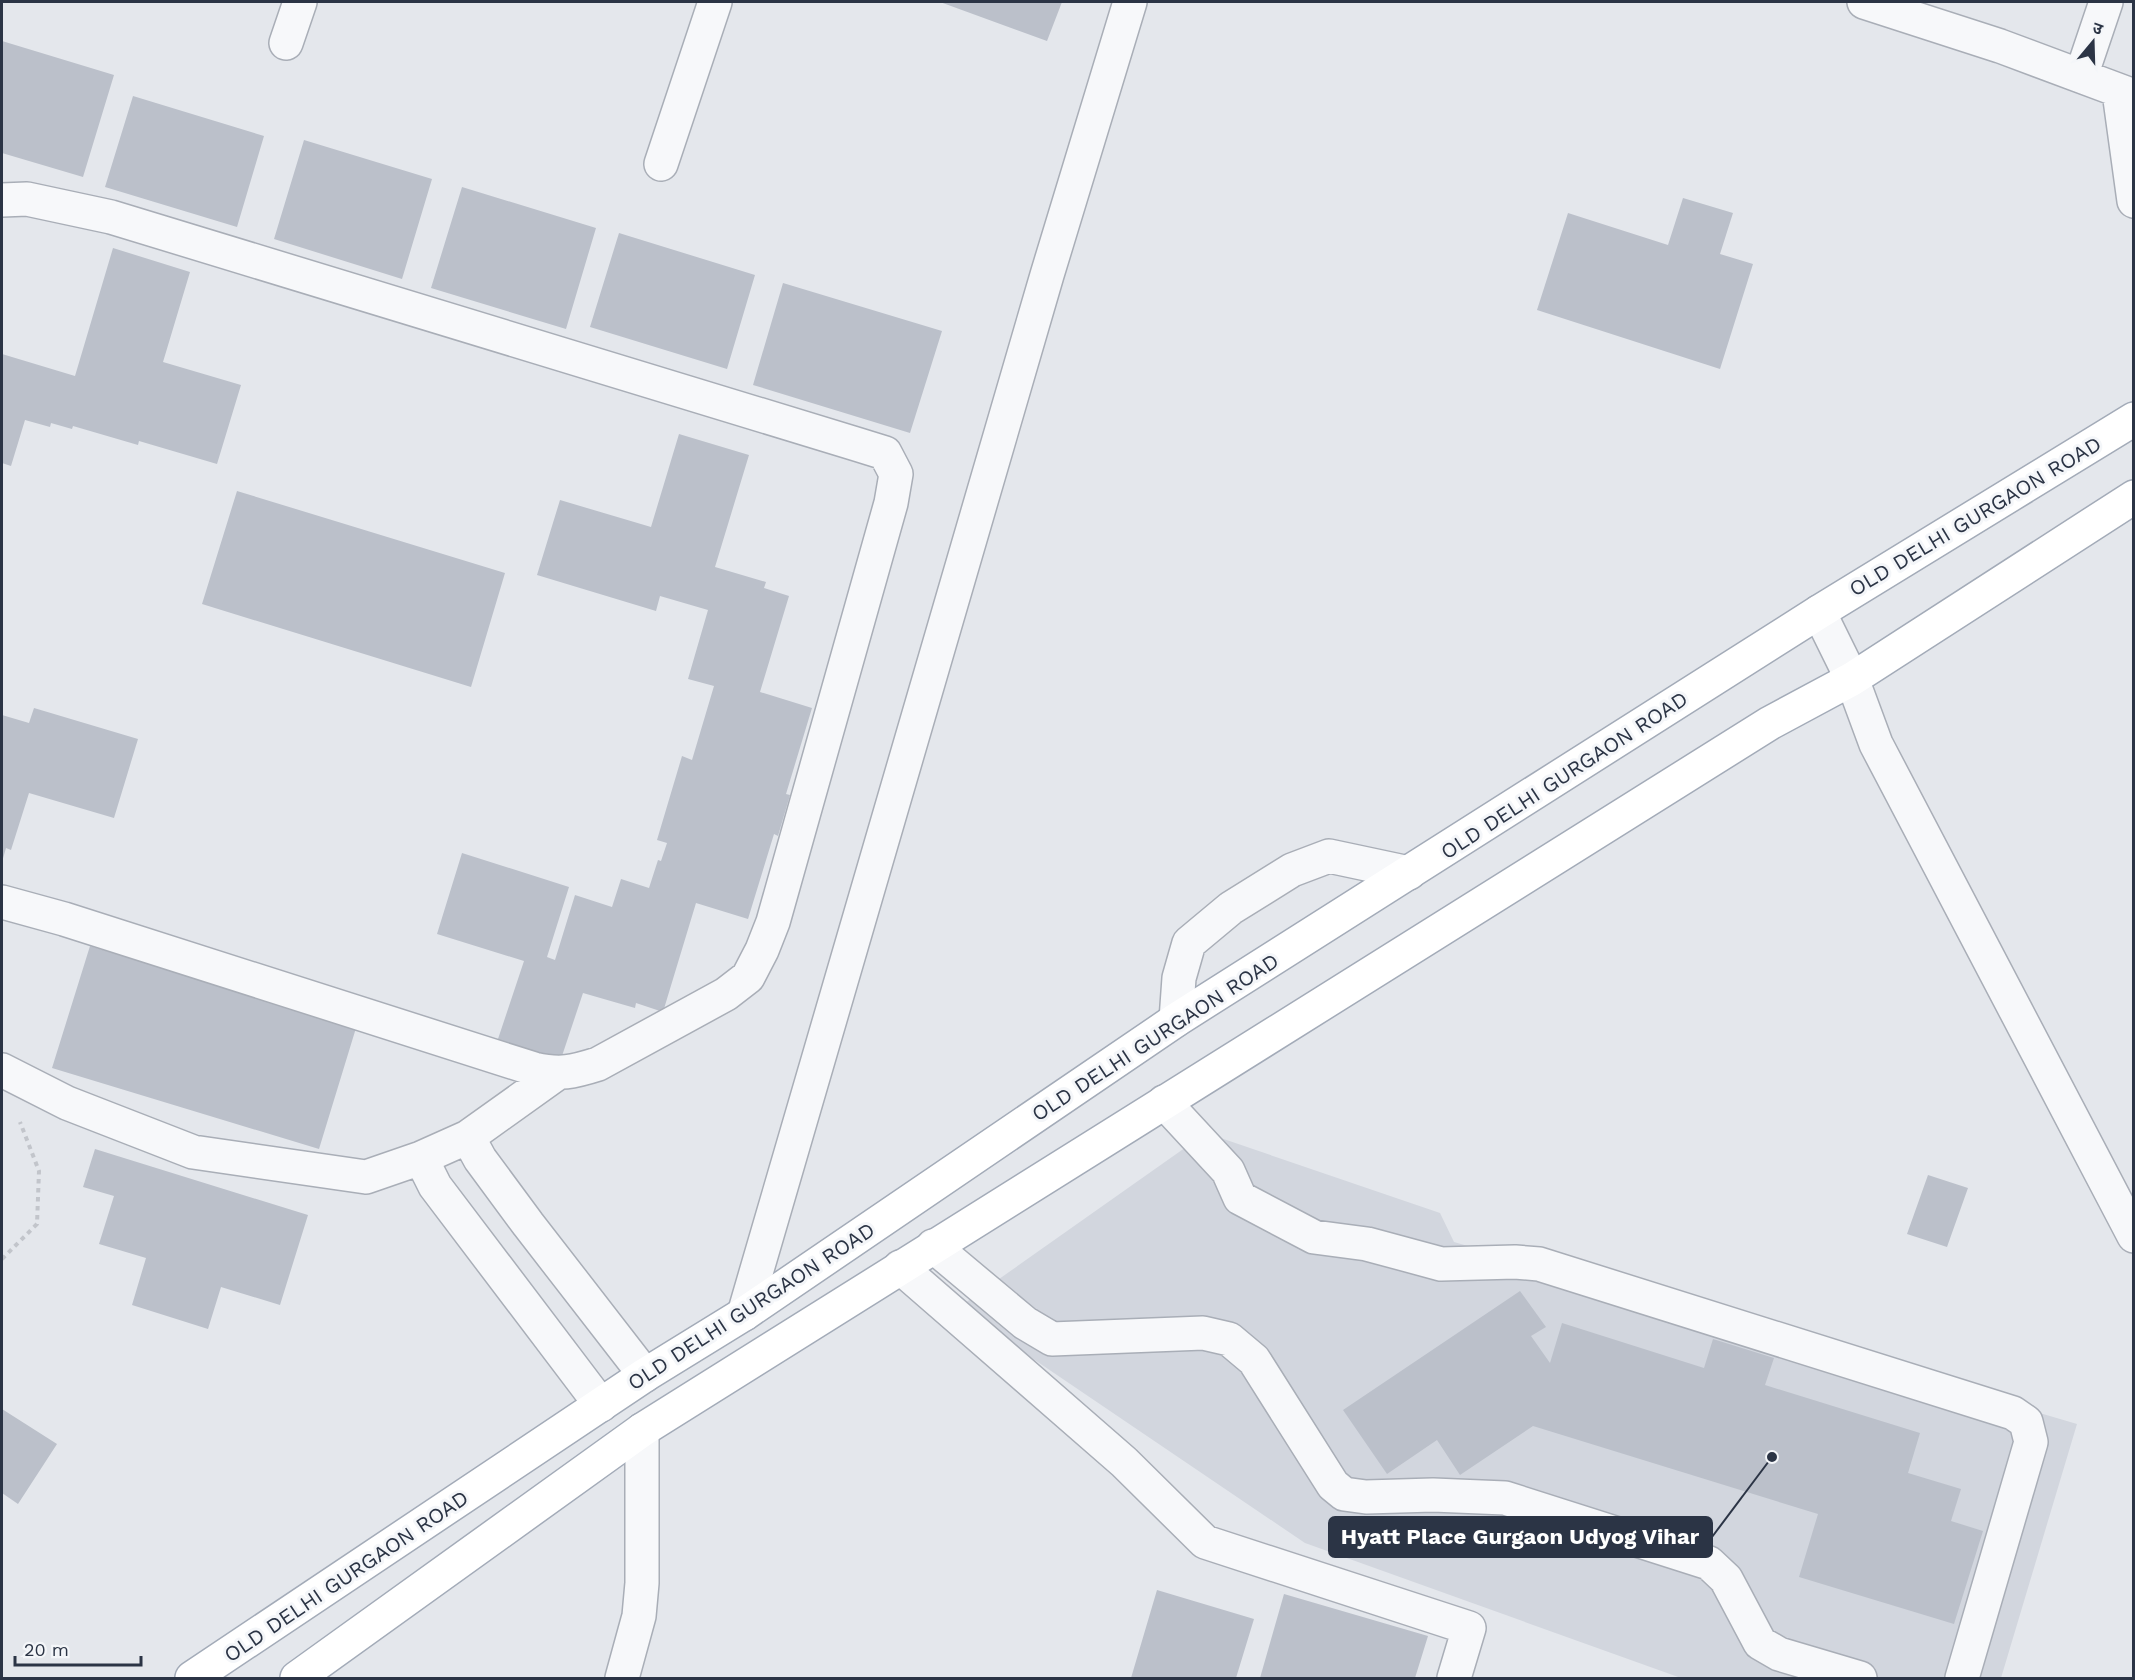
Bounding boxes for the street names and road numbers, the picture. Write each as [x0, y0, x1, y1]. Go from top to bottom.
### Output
street label: OLD DELHI GURGAON ROAD [1845, 431, 2105, 601]
street label: OLD DELHI GURGAON ROAD [1436, 686, 1692, 864]
street label: OLD DELHI GURGAON ROAD [1027, 948, 1283, 1126]
street label: OLD DELHI GURGAON ROAD [623, 1217, 879, 1395]
street label: OLD DELHI GURGAON ROAD [219, 1485, 473, 1667]

